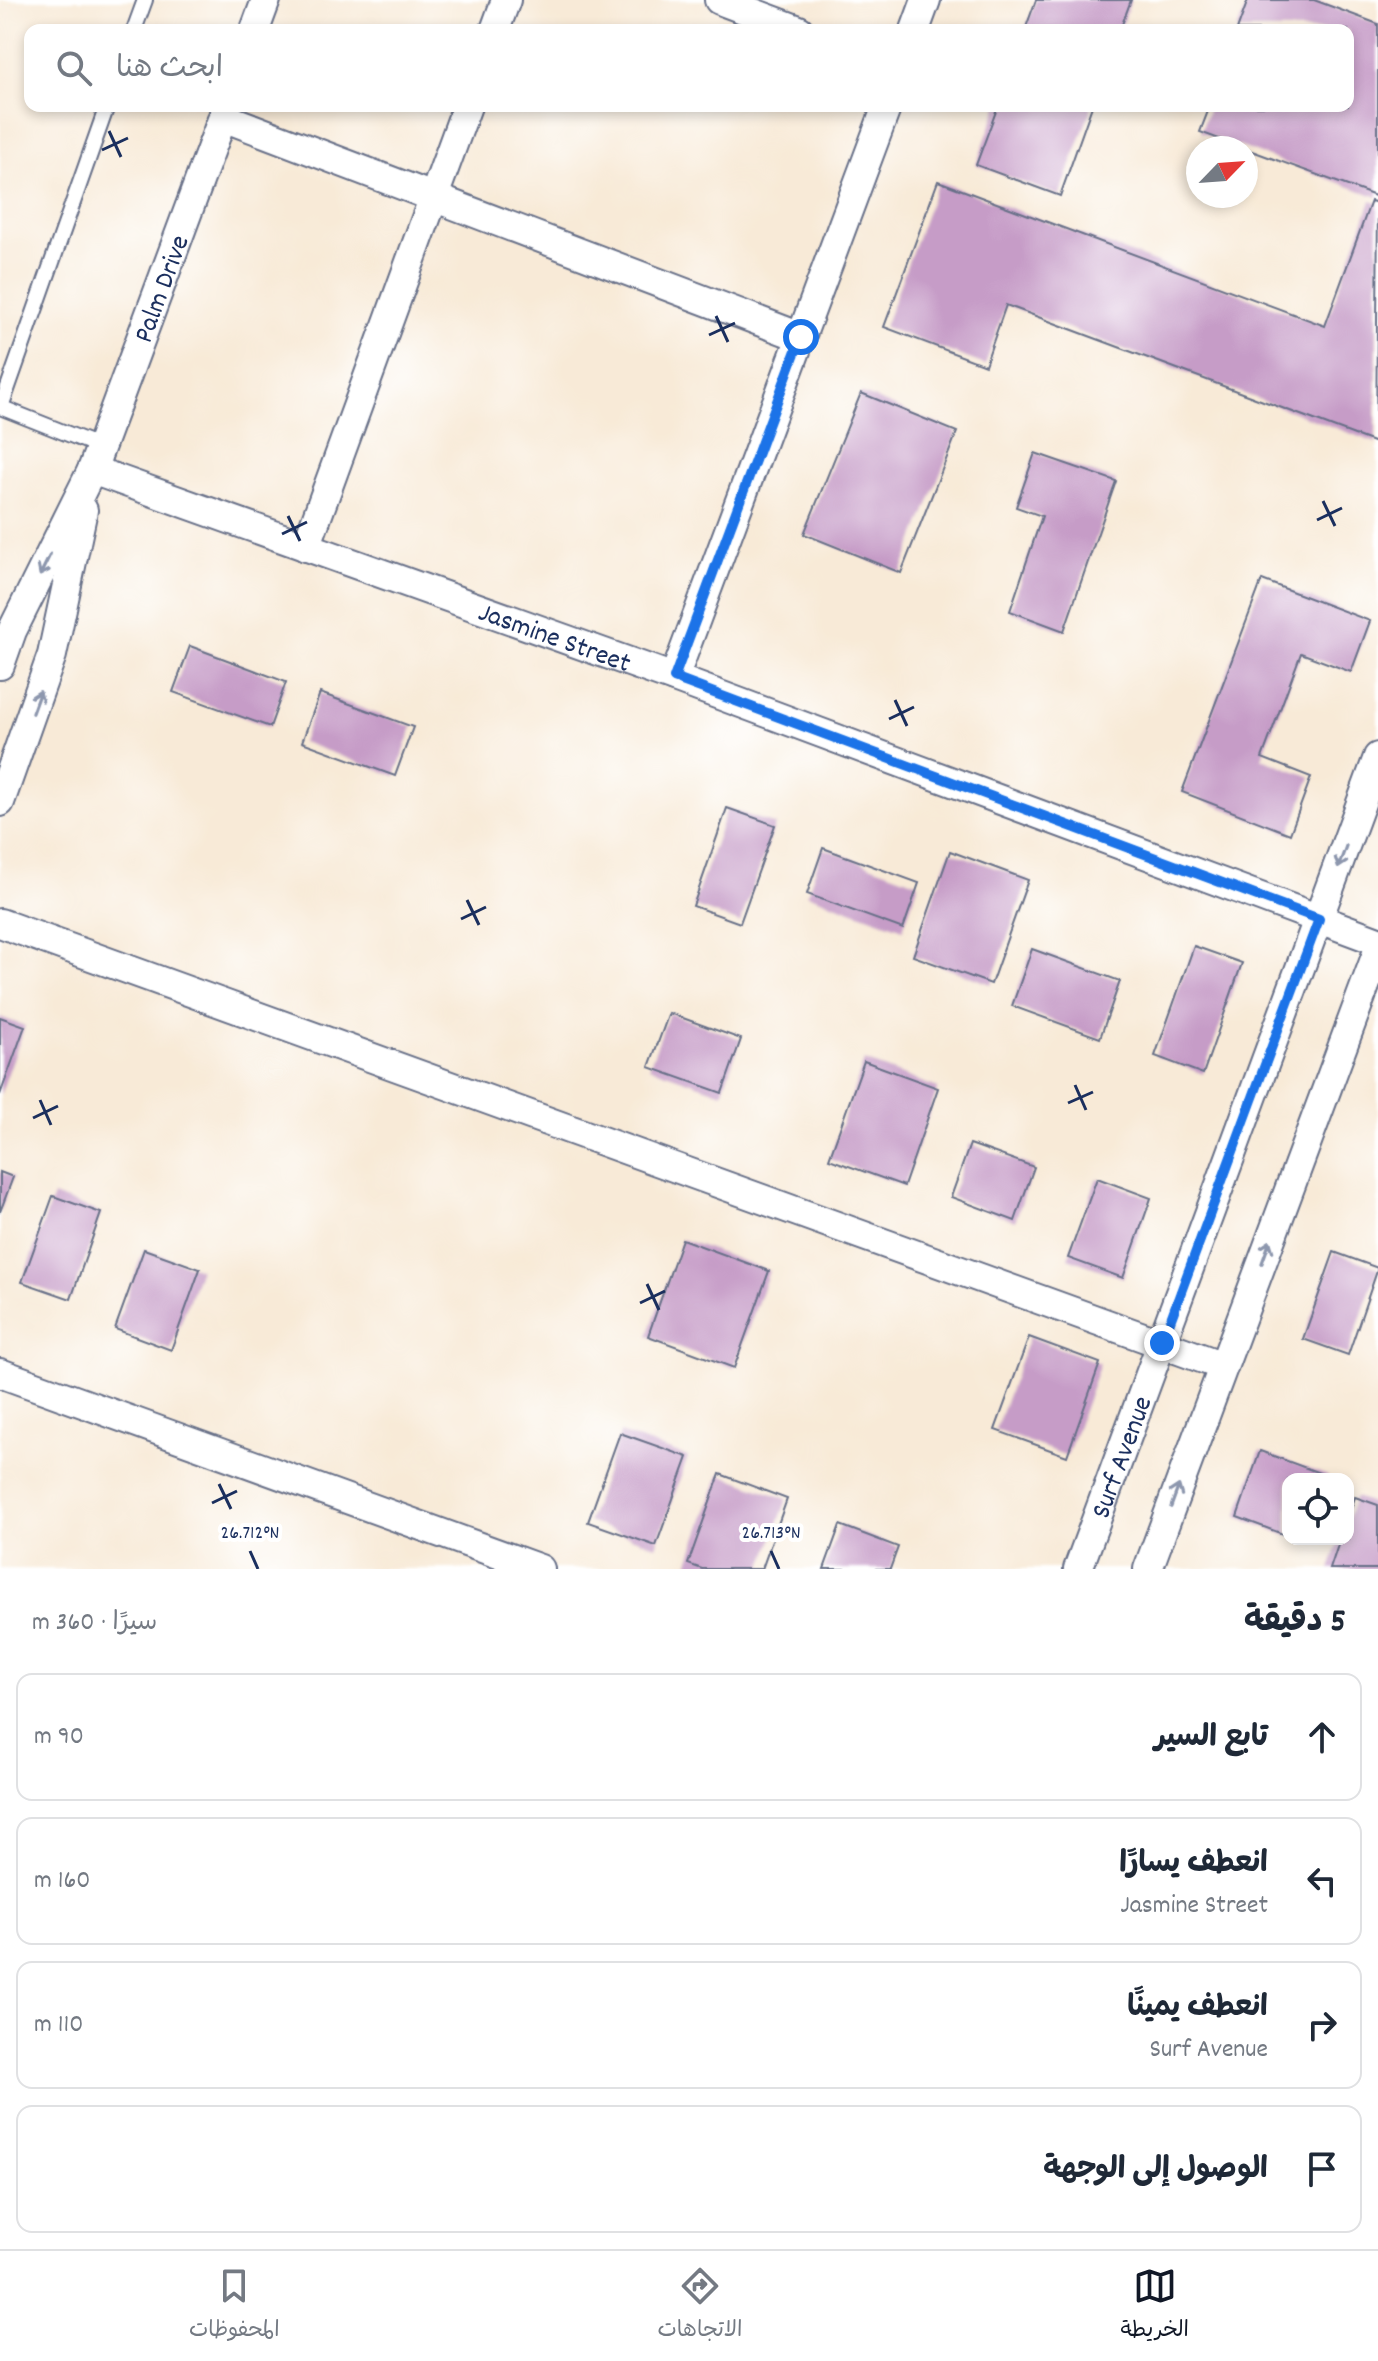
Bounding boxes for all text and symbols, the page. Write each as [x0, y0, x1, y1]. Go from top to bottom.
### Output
search box [24, 24, 1354, 112]
icon: search [52, 46, 96, 90]
text: ابحث هنا [116, 49, 223, 92]
north arrow [1186, 136, 1258, 208]
street label: Palm Drive [126, 230, 202, 349]
route start [783, 319, 819, 355]
one-way arrow [37, 553, 52, 577]
street label: Jasmine Street [472, 595, 635, 686]
one-way arrow [29, 690, 44, 715]
one-way arrow [1333, 844, 1348, 869]
one-way arrow [1260, 1240, 1274, 1265]
route end [1144, 1325, 1180, 1361]
street label: Surf Avenue [1083, 1391, 1165, 1525]
map controls [1282, 1473, 1354, 1545]
button: locate [1282, 1473, 1354, 1545]
one-way arrow [1169, 1484, 1183, 1509]
text: 26.712°N [221, 1520, 279, 1548]
text: 26.713°N [741, 1520, 801, 1548]
text: 5 دقيقة [1244, 1599, 1346, 1648]
text: سيرًا · 360 m [32, 1605, 157, 1642]
icon: ahead [1300, 1715, 1344, 1759]
text: تابع السير [1154, 1718, 1268, 1761]
text: 90 m [34, 1719, 84, 1756]
text: انعطف يسارًا [1119, 1844, 1268, 1887]
icon: left [1300, 1859, 1344, 1903]
text: 160 m [34, 1863, 90, 1900]
text: Jasmine Street [1120, 1888, 1268, 1925]
text: انعطف يمينًا [1127, 1988, 1268, 2031]
icon: right [1300, 2003, 1344, 2047]
text: 110 m [34, 2007, 83, 2044]
text: Surf Avenue [1149, 2032, 1268, 2069]
icon: arrive [1300, 2147, 1344, 2191]
text: الوصول إلى الوجهة [1043, 2150, 1268, 2193]
tab: المحفوظات [189, 2264, 280, 2348]
tab: الاتجاهات [657, 2264, 742, 2348]
tab: الخريطة [1120, 2264, 1189, 2348]

